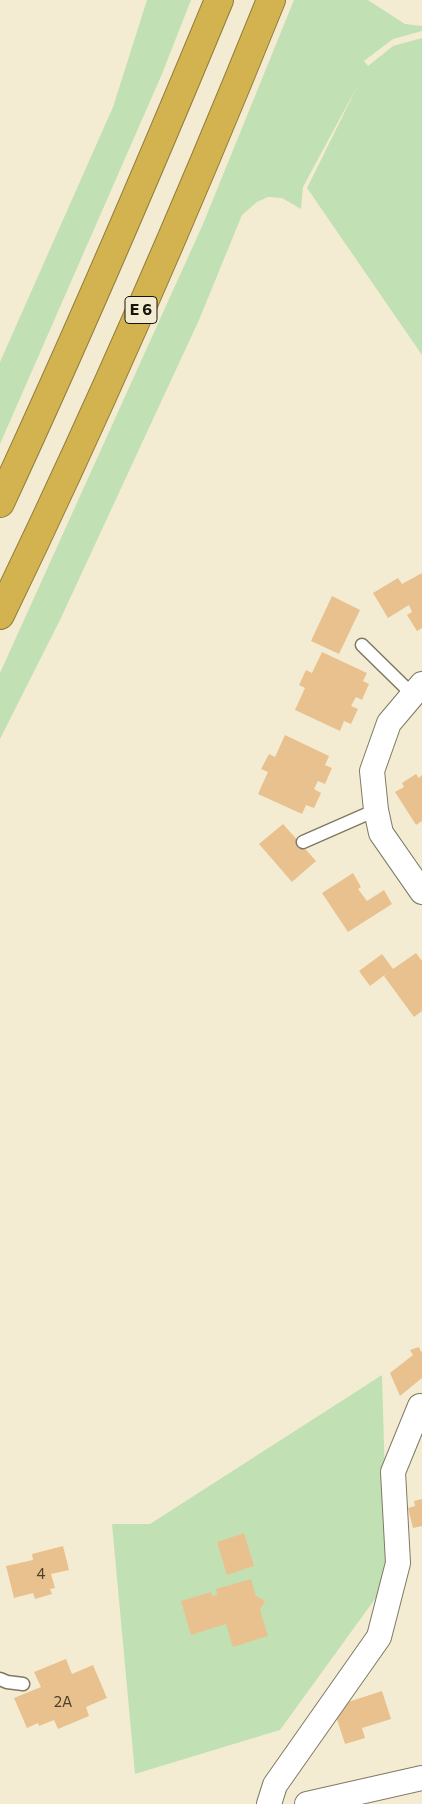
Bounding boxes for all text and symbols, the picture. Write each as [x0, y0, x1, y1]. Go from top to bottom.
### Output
road number: E 6 [125, 296, 157, 324]
house number: 4 [37, 1565, 45, 1583]
house number: 2A [54, 1693, 72, 1711]

